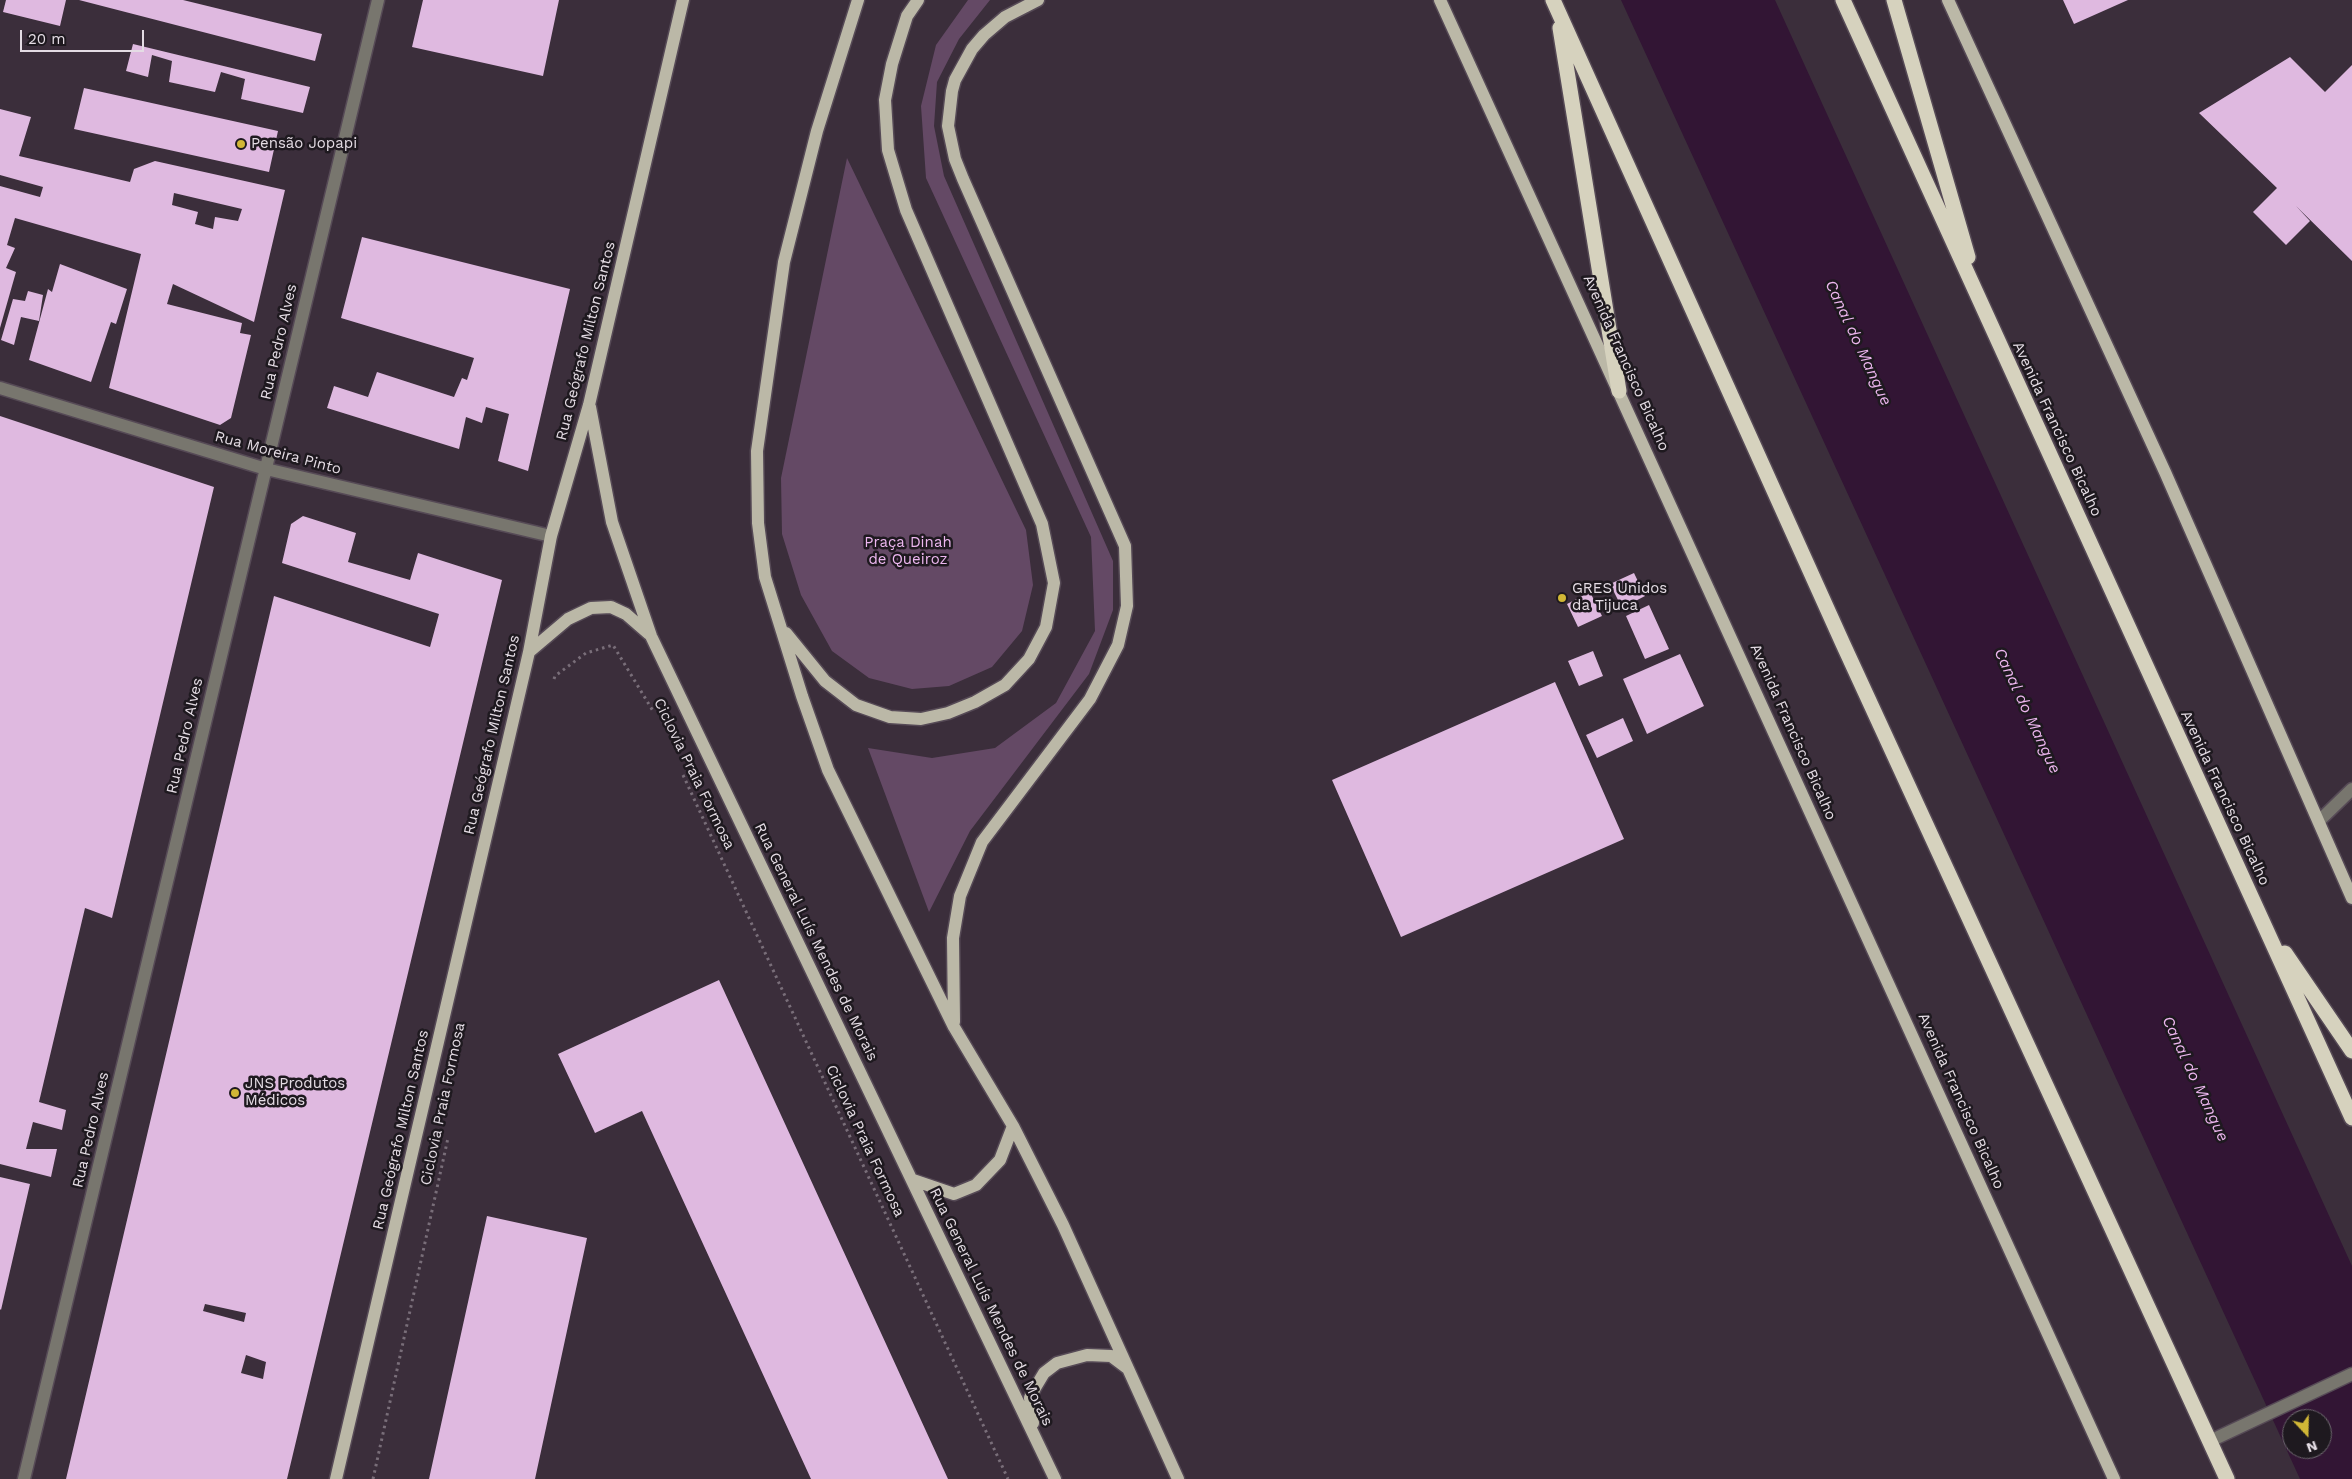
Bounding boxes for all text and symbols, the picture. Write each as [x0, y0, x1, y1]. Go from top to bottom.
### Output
scale bar [22, 20, 146, 52]
text: 20 m [28, 30, 66, 48]
place label: Pensão Jopapi [251, 135, 357, 153]
marker: Pensão Jopapi [235, 138, 247, 150]
street label: Rua Geógrafo Milton Santos [553, 240, 619, 442]
street label: Avenida Francisco Bicalho [1579, 272, 1673, 454]
water label: Canal do Mangue [1821, 277, 1895, 409]
street label: Rua Pedro Alves [257, 282, 301, 402]
street label: Avenida Francisco Bicalho [2009, 339, 2105, 519]
street label: Rua Moreira Pinto [213, 427, 343, 479]
park label: Praça Dinah de Queiroz [864, 534, 952, 569]
place label: GRES Unidos da Tijuca [1572, 580, 1667, 615]
marker: GRES Unidos da Tijuca [1556, 592, 1568, 604]
street label: Rua Geógrafo Milton Santos [460, 633, 524, 837]
street label: Avenida Francisco Bicalho [1746, 641, 1840, 823]
water label: Canal do Mangue [1990, 645, 2064, 777]
street label: Rua Pedro Alves [163, 676, 207, 796]
street label: Ciclovia Praia Formosa [650, 695, 738, 853]
street label: Avenida Francisco Bicalho [2177, 708, 2273, 888]
street label: Rua General Luís Mendes de Morais [750, 820, 882, 1064]
street label: Avenida Francisco Bicalho [1914, 1010, 2008, 1192]
water label: Canal do Mangue [2158, 1013, 2232, 1145]
street label: Ciclovia Praia Formosa [417, 1021, 469, 1187]
street label: Rua Geógrafo Milton Santos [369, 1028, 433, 1232]
street label: Ciclovia Praia Formosa [822, 1062, 908, 1220]
street label: Rua Pedro Alves [69, 1070, 113, 1190]
place label: JNS Produtos Médicos [245, 1075, 345, 1110]
marker: JNS Produtos Médicos [229, 1087, 241, 1099]
street label: Rua General Luís Mendes de Morais [925, 1185, 1057, 1429]
north arrow [2282, 1409, 2332, 1459]
text: N [2304, 1438, 2320, 1456]

